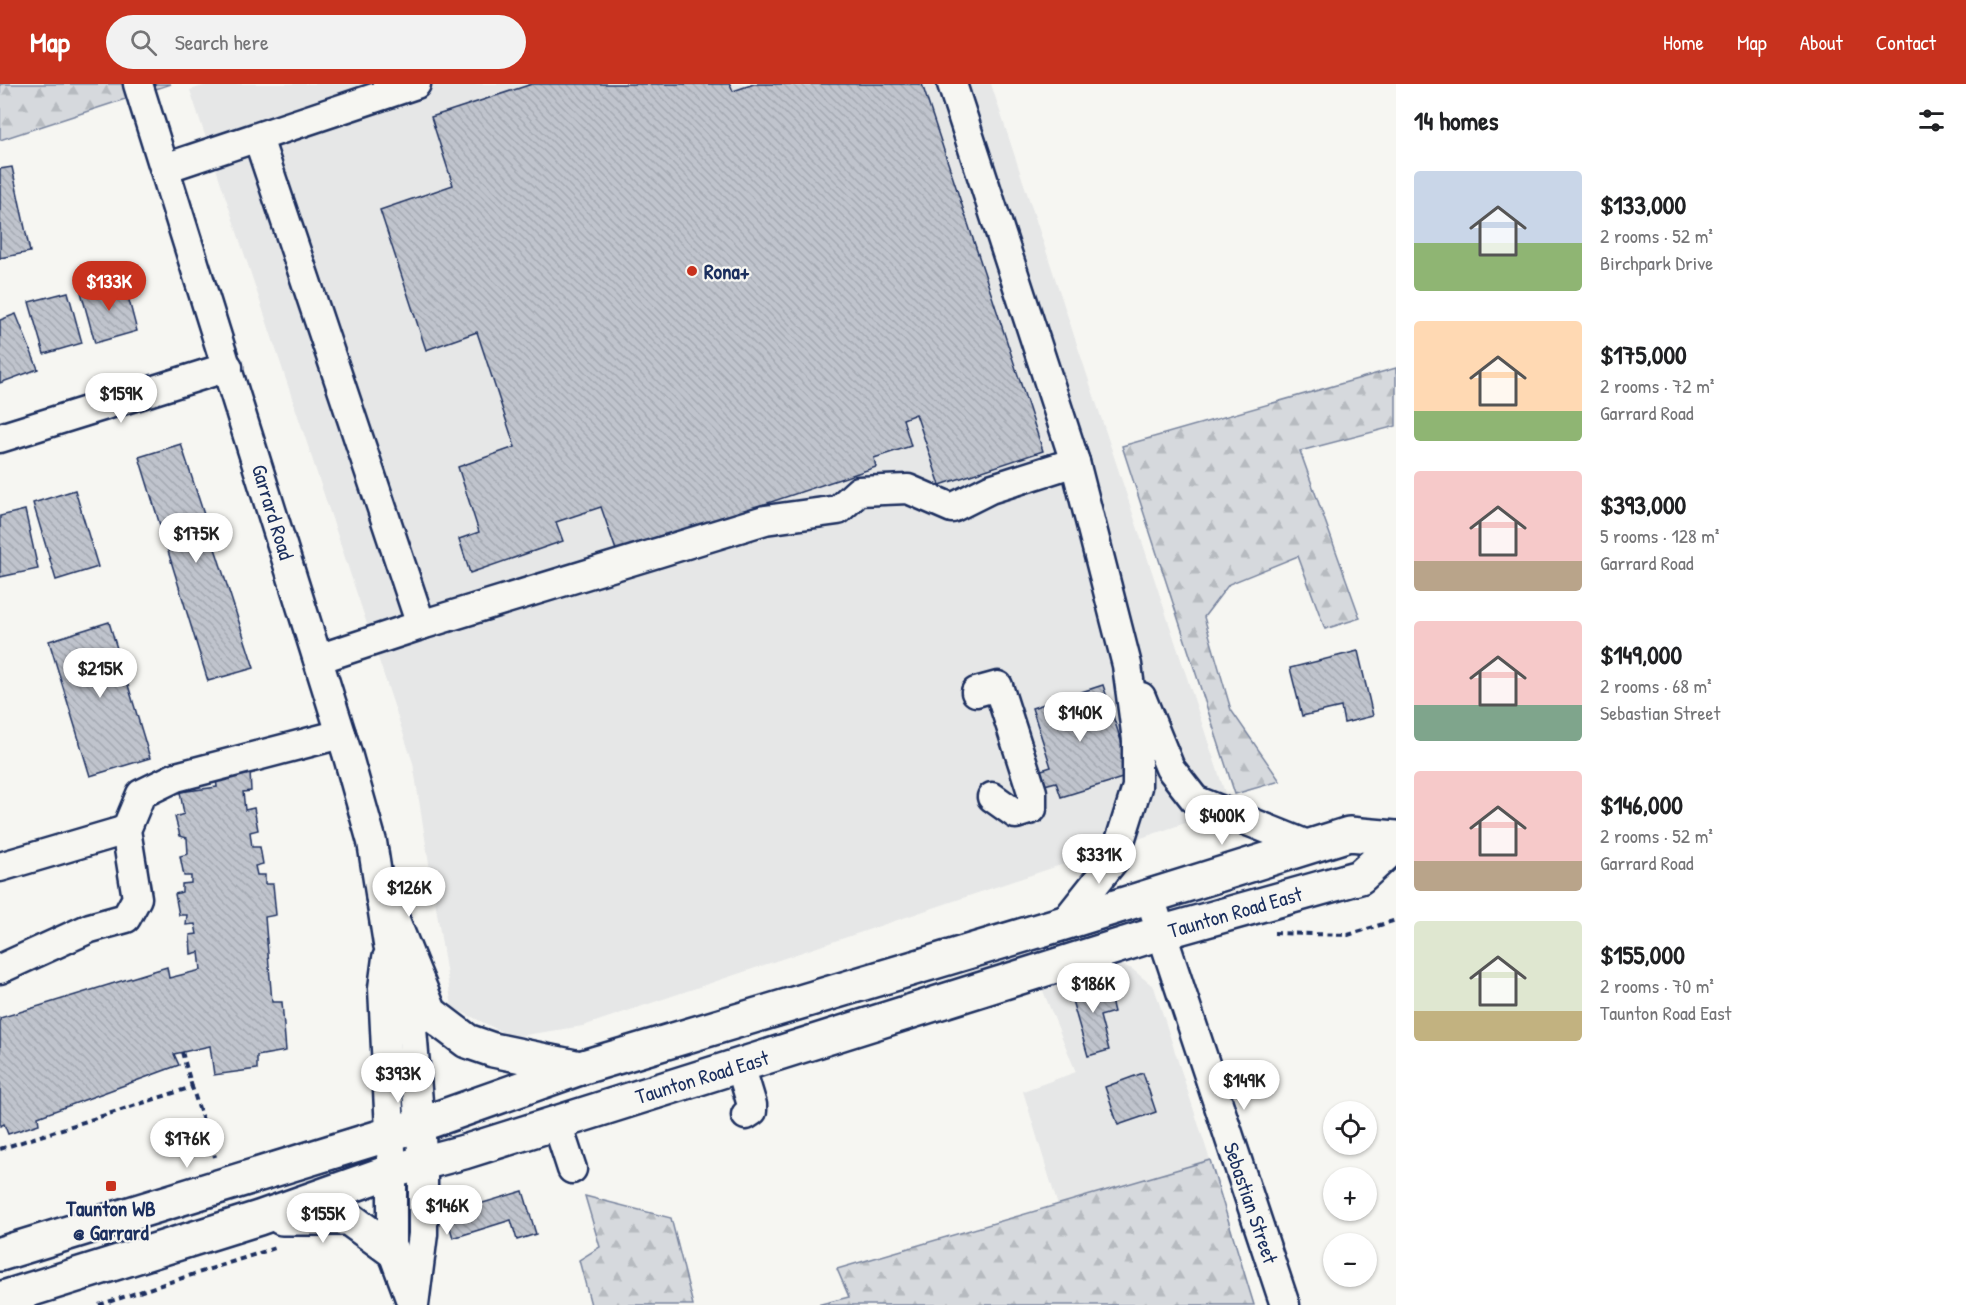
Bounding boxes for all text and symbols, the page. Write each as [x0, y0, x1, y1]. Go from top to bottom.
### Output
search box [106, 15, 526, 69]
text: Map [30, 23, 70, 61]
icon: search [127, 26, 160, 59]
text: Search here [175, 27, 269, 57]
text: Home [1663, 28, 1704, 57]
text: Map [1737, 28, 1767, 57]
text: About [1800, 28, 1843, 57]
text: Contact [1876, 28, 1936, 57]
text: 14 homes [1414, 103, 1499, 138]
icon: filters [1915, 104, 1948, 137]
text: $133,000 [1600, 187, 1686, 222]
icon: home [1462, 195, 1534, 267]
text: 2 rooms · 52 m² [1600, 222, 1713, 249]
text: Birchpark Drive [1600, 249, 1713, 276]
place label: Rona+ [704, 257, 750, 286]
pin: $133K [67, 261, 151, 312]
marker: Rona+ [685, 264, 699, 278]
text: $133K [86, 267, 132, 294]
text: $175,000 [1600, 337, 1687, 372]
icon: home [1462, 345, 1534, 417]
text: 2 rooms · 72 m² [1600, 372, 1714, 399]
pin: $159K [79, 373, 163, 424]
text: $159K [99, 379, 143, 406]
text: Garrard Road [1600, 399, 1694, 426]
street label: Garrard Road [245, 461, 301, 563]
text: $393,000 [1600, 487, 1686, 522]
icon: home [1462, 495, 1534, 567]
pin: $175K [154, 513, 238, 564]
text: $175K [173, 519, 219, 546]
text: 5 rooms · 128 m² [1600, 522, 1719, 549]
text: Garrard Road [1600, 549, 1694, 576]
text: $149,000 [1600, 637, 1682, 672]
icon: home [1462, 645, 1534, 717]
pin: $215K [58, 648, 142, 699]
text: $215K [77, 654, 123, 681]
text: 2 rooms · 68 m² [1600, 672, 1712, 699]
pin: $140K [1038, 692, 1122, 743]
text: $140K [1058, 698, 1102, 725]
text: Sebastian Street [1600, 699, 1720, 726]
text: $146,000 [1600, 787, 1683, 822]
pin: $400K [1180, 795, 1264, 846]
icon: home [1462, 795, 1534, 867]
text: $400K [1199, 801, 1245, 828]
text: 2 rooms · 52 m² [1600, 822, 1713, 849]
pin: $331K [1057, 834, 1141, 885]
text: $331K [1076, 840, 1122, 867]
text: Garrard Road [1600, 849, 1694, 876]
pin: $126K [367, 867, 451, 918]
text: $126K [386, 873, 432, 900]
street label: Taunton Road East [1165, 879, 1306, 945]
text: $155,000 [1600, 937, 1685, 972]
icon: home [1462, 945, 1534, 1017]
pin: $186K [1051, 963, 1135, 1014]
text: $186K [1071, 969, 1115, 996]
text: 2 rooms · 70 m² [1600, 972, 1714, 999]
text: Taunton Road East [1600, 999, 1731, 1026]
street label: Taunton Road East [632, 1043, 773, 1111]
pin: $393K [356, 1053, 440, 1104]
text: $393K [375, 1059, 421, 1086]
pin: $149K [1202, 1060, 1286, 1111]
text: $149K [1223, 1066, 1265, 1093]
map controls [1323, 1101, 1377, 1287]
button: locate [1323, 1101, 1377, 1155]
pin: $176K [145, 1118, 229, 1169]
text: $176K [164, 1124, 210, 1151]
street label: Sebastian Street [1217, 1139, 1286, 1268]
button: + [1323, 1167, 1377, 1221]
marker: Taunton WB @ Garrard [104, 1179, 118, 1193]
pin: $146K [405, 1185, 489, 1236]
text: $146K [425, 1191, 469, 1218]
pin: $155K [281, 1193, 365, 1244]
place label: Taunton WB @ Garrard [65, 1194, 156, 1247]
text: $155K [301, 1199, 345, 1226]
button: − [1323, 1233, 1377, 1287]

